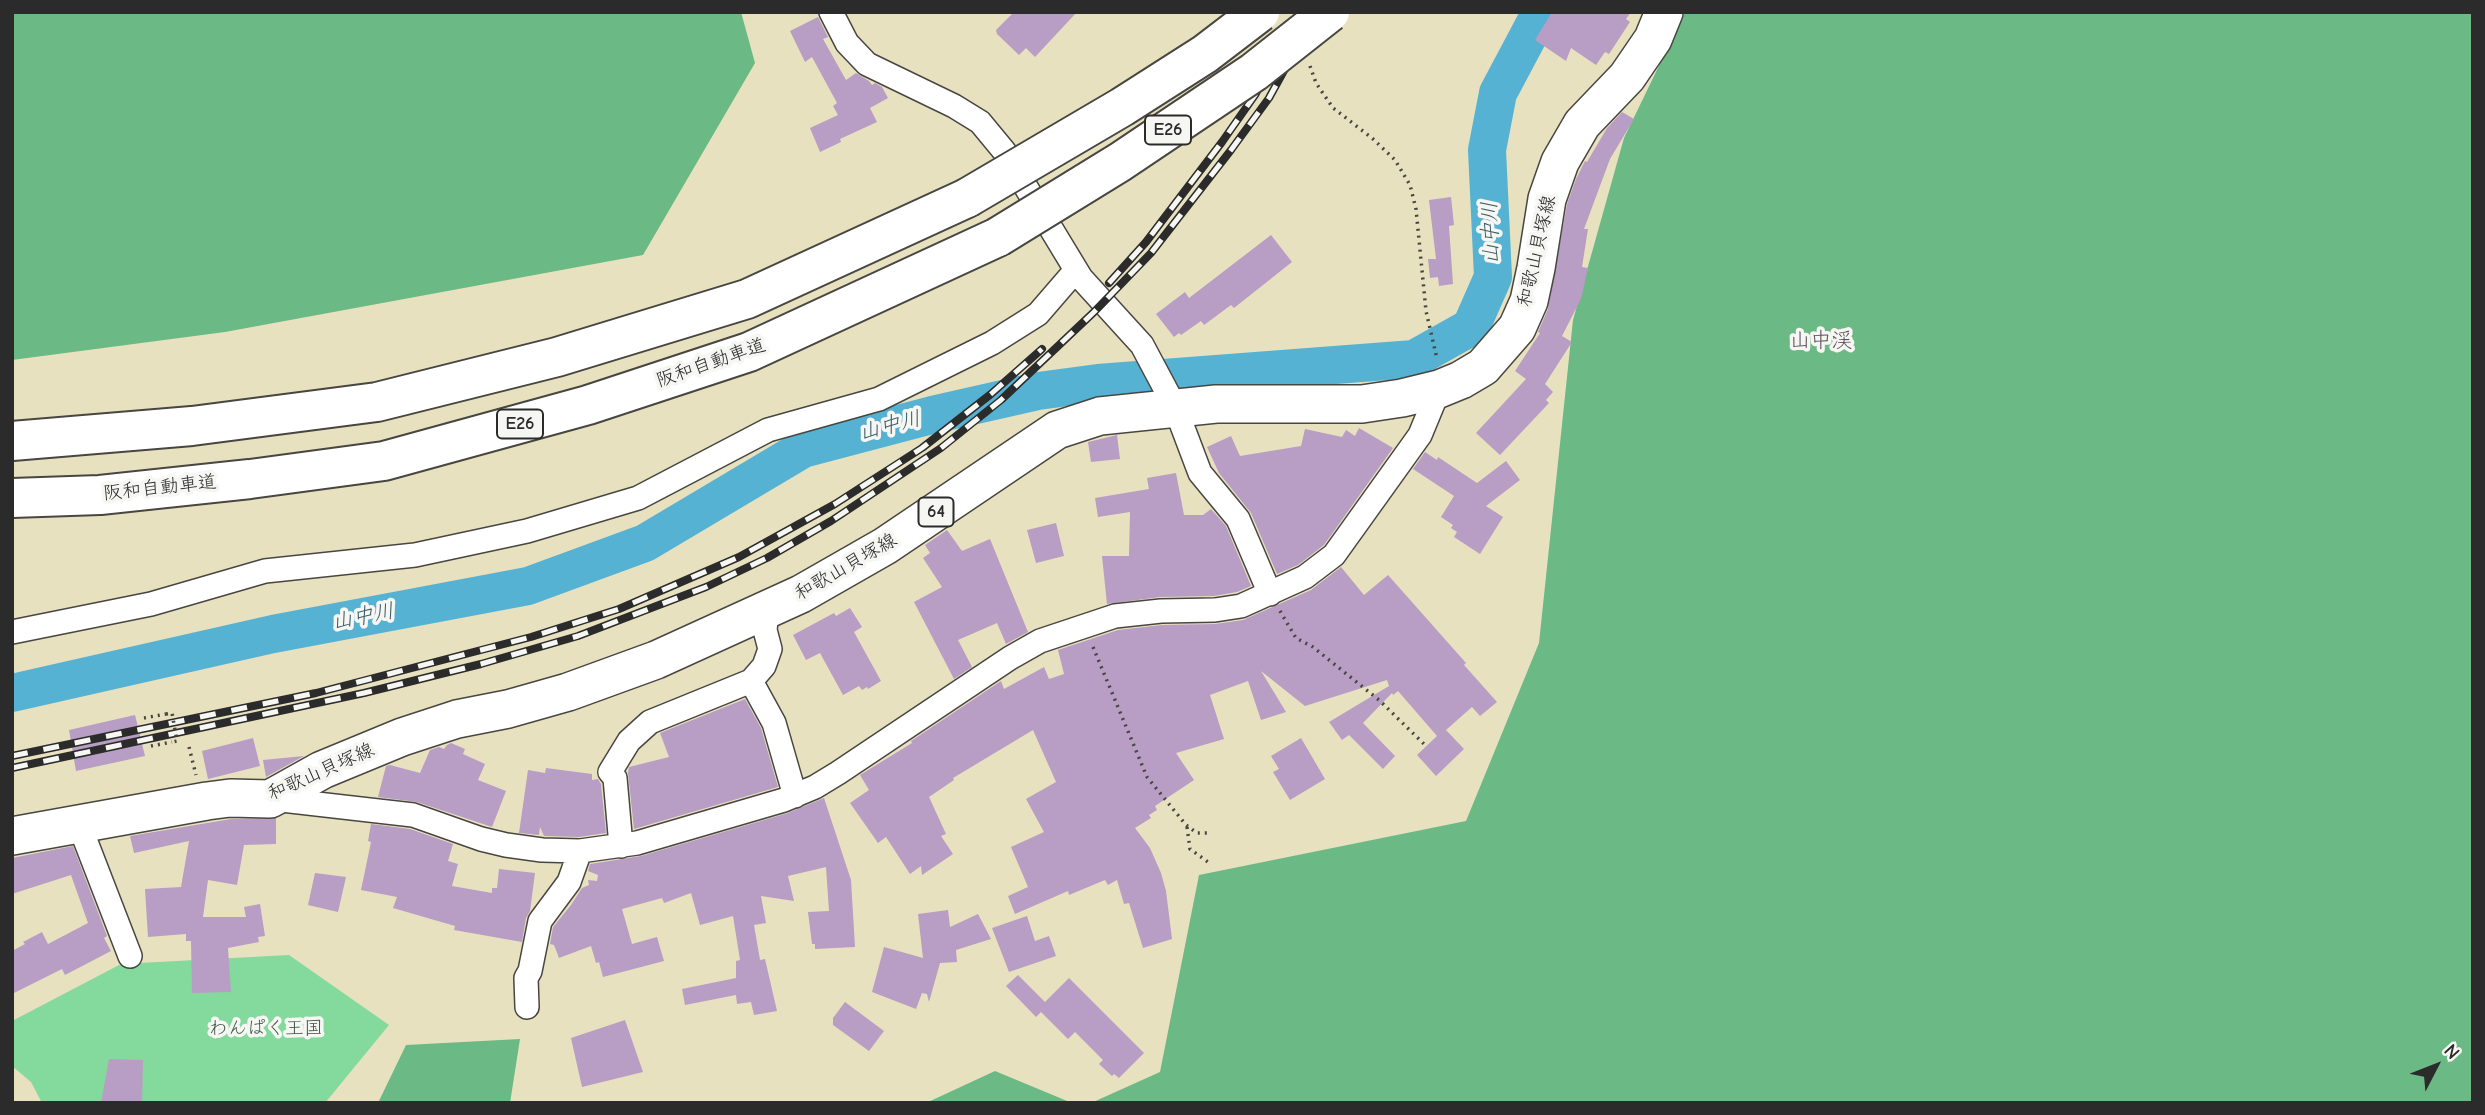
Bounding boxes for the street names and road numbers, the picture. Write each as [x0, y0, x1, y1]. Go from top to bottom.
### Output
road number: E26 [1145, 116, 1191, 145]
street label: 和歌山貝塚線 [1513, 193, 1561, 309]
street label: 阪和自動車道 [653, 334, 769, 392]
road number: E26 [497, 410, 543, 438]
street label: 阪和自動車道 [102, 471, 218, 505]
road number: 64 [918, 498, 954, 526]
street label: 和歌山貝塚線 [791, 529, 901, 605]
street label: 和歌山貝塚線 [264, 738, 378, 806]

